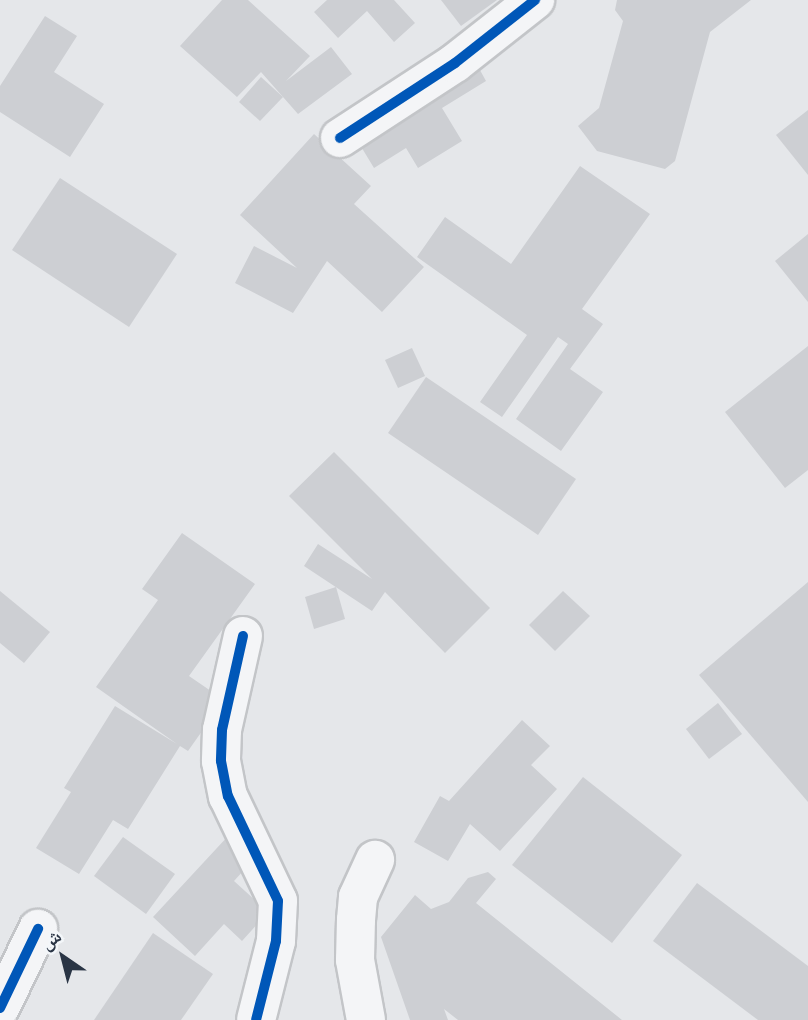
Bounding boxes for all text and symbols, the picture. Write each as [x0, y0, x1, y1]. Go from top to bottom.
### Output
north arrow [28, 922, 98, 992]
text: ش [36, 924, 66, 955]

